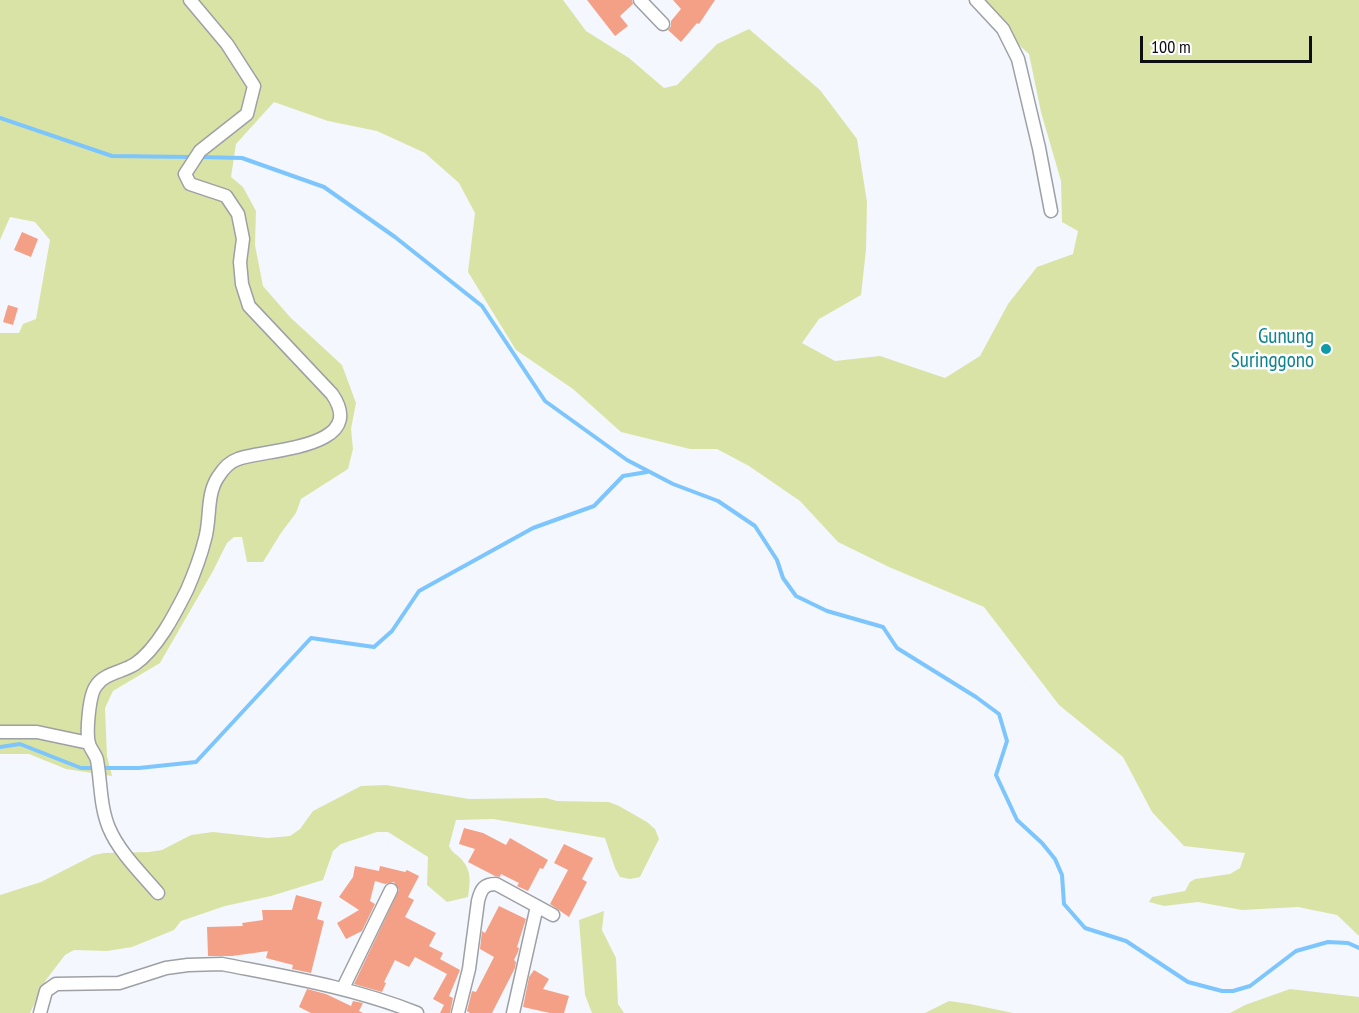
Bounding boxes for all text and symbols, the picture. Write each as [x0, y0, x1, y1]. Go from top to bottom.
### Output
scale bar [1143, 24, 1316, 62]
text: 100 m [1151, 35, 1191, 58]
place label: Gunung Suringgono [1231, 324, 1314, 374]
marker: Gunung Suringgono [1319, 342, 1333, 356]

